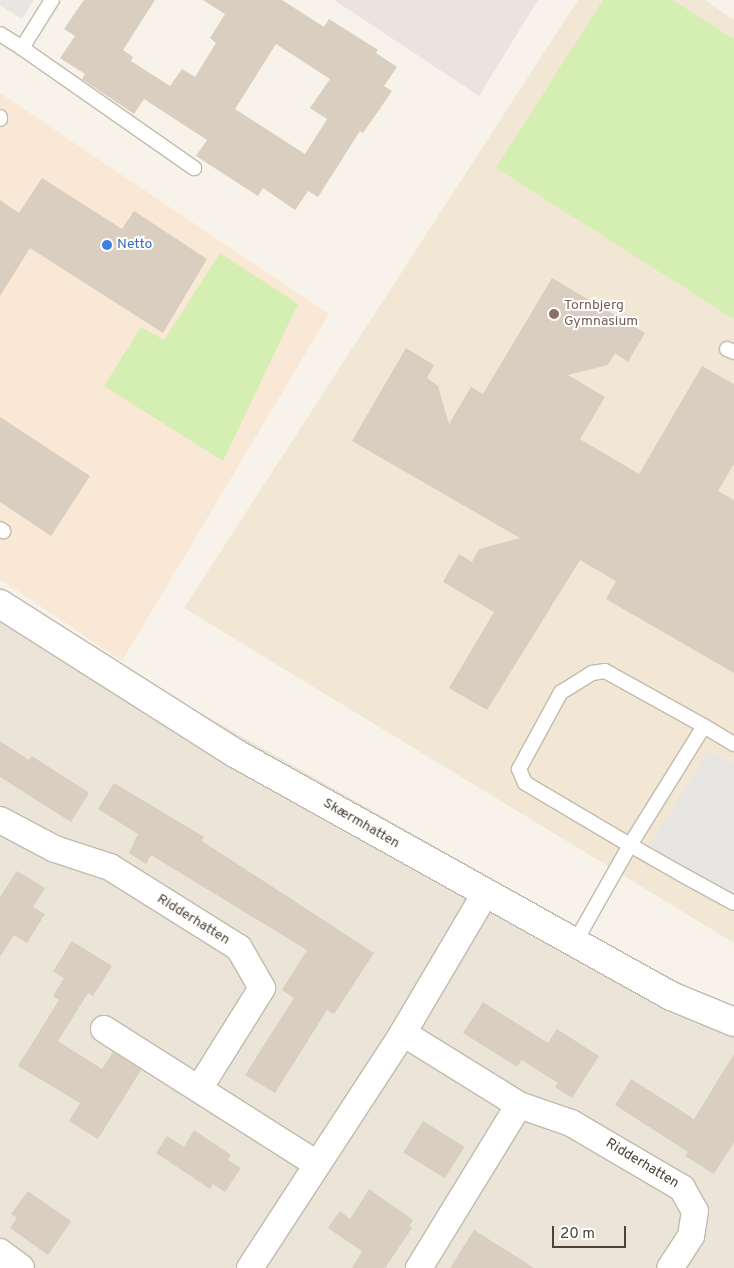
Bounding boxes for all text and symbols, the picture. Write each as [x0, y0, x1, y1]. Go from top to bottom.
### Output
place label: Netto [117, 237, 152, 253]
marker: Netto [101, 239, 113, 251]
place label: Tornbjerg Gymnasium [564, 298, 638, 331]
marker: Tornbjerg Gymnasium [548, 308, 560, 320]
street label: Skærmhatten [320, 795, 402, 853]
street label: Ridderhatten [154, 891, 232, 949]
street label: Ridderhatten [602, 1136, 682, 1192]
scale bar [554, 1216, 628, 1248]
text: 20 m [560, 1225, 595, 1244]

